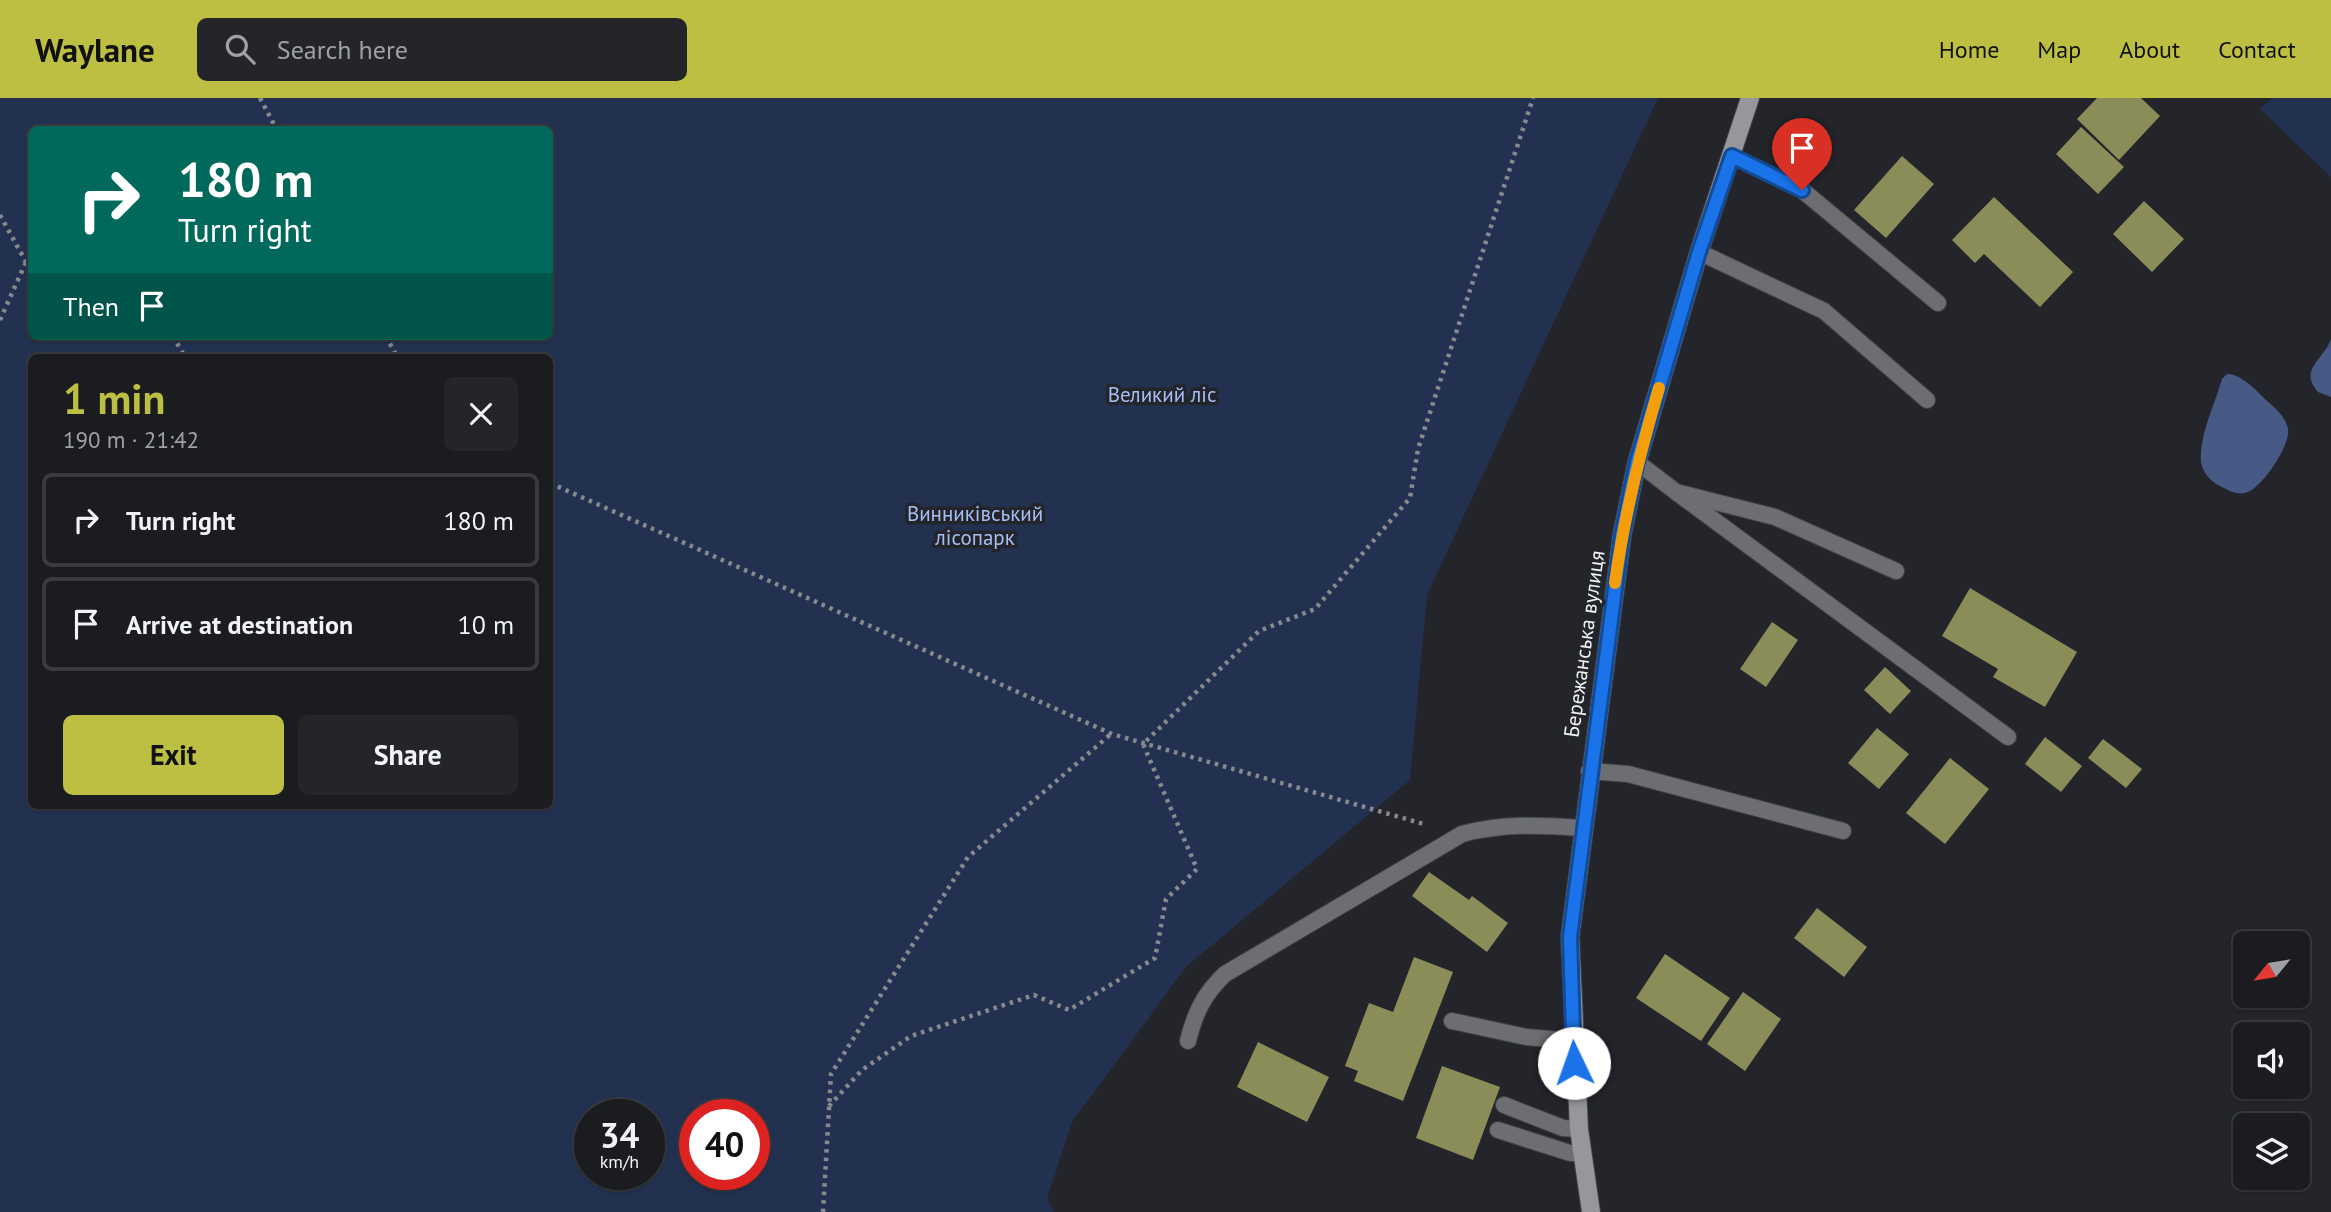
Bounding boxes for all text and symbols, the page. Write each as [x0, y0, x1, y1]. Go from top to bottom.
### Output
search box [197, 18, 687, 81]
text: Waylane [35, 28, 155, 71]
icon: search [221, 30, 259, 68]
text: Search here [277, 33, 408, 66]
text: Home [1939, 34, 1999, 65]
text: Map [2037, 34, 2081, 65]
text: About [2119, 34, 2180, 65]
text: Contact [2218, 34, 2296, 65]
pin [1772, 118, 1832, 190]
icon: arrive [1783, 129, 1821, 167]
text: 180 m [178, 147, 313, 211]
icon: right [63, 154, 154, 245]
text: Turn right [178, 209, 312, 251]
icon: arrive [133, 287, 171, 325]
text: Then [63, 290, 119, 323]
text: 1 min [63, 371, 165, 426]
button: close [444, 377, 518, 451]
park label: Великий ліс [1108, 381, 1216, 408]
text: 190 m · 21:42 [63, 425, 199, 454]
park label: Винниківський лісопарк [907, 500, 1043, 551]
icon: right [67, 501, 105, 539]
text: Turn right [126, 504, 235, 537]
text: 180 m [443, 504, 514, 537]
street label: Бережанська вулиця [1558, 549, 1610, 739]
icon: arrive [67, 605, 105, 643]
text: Arrive at destination [126, 608, 353, 641]
text: 10 m [458, 608, 514, 641]
button: Exit [63, 715, 284, 795]
button: Share [298, 715, 518, 795]
north arrow [2233, 931, 2310, 1008]
map controls [2233, 931, 2310, 1190]
button: sound [2233, 1022, 2310, 1099]
position arrow [1537, 1026, 1611, 1100]
speed limit sign: 40 [679, 1099, 770, 1190]
text: 34 [600, 1112, 639, 1158]
button: layers [2233, 1113, 2310, 1190]
text: km/h [600, 1150, 639, 1173]

